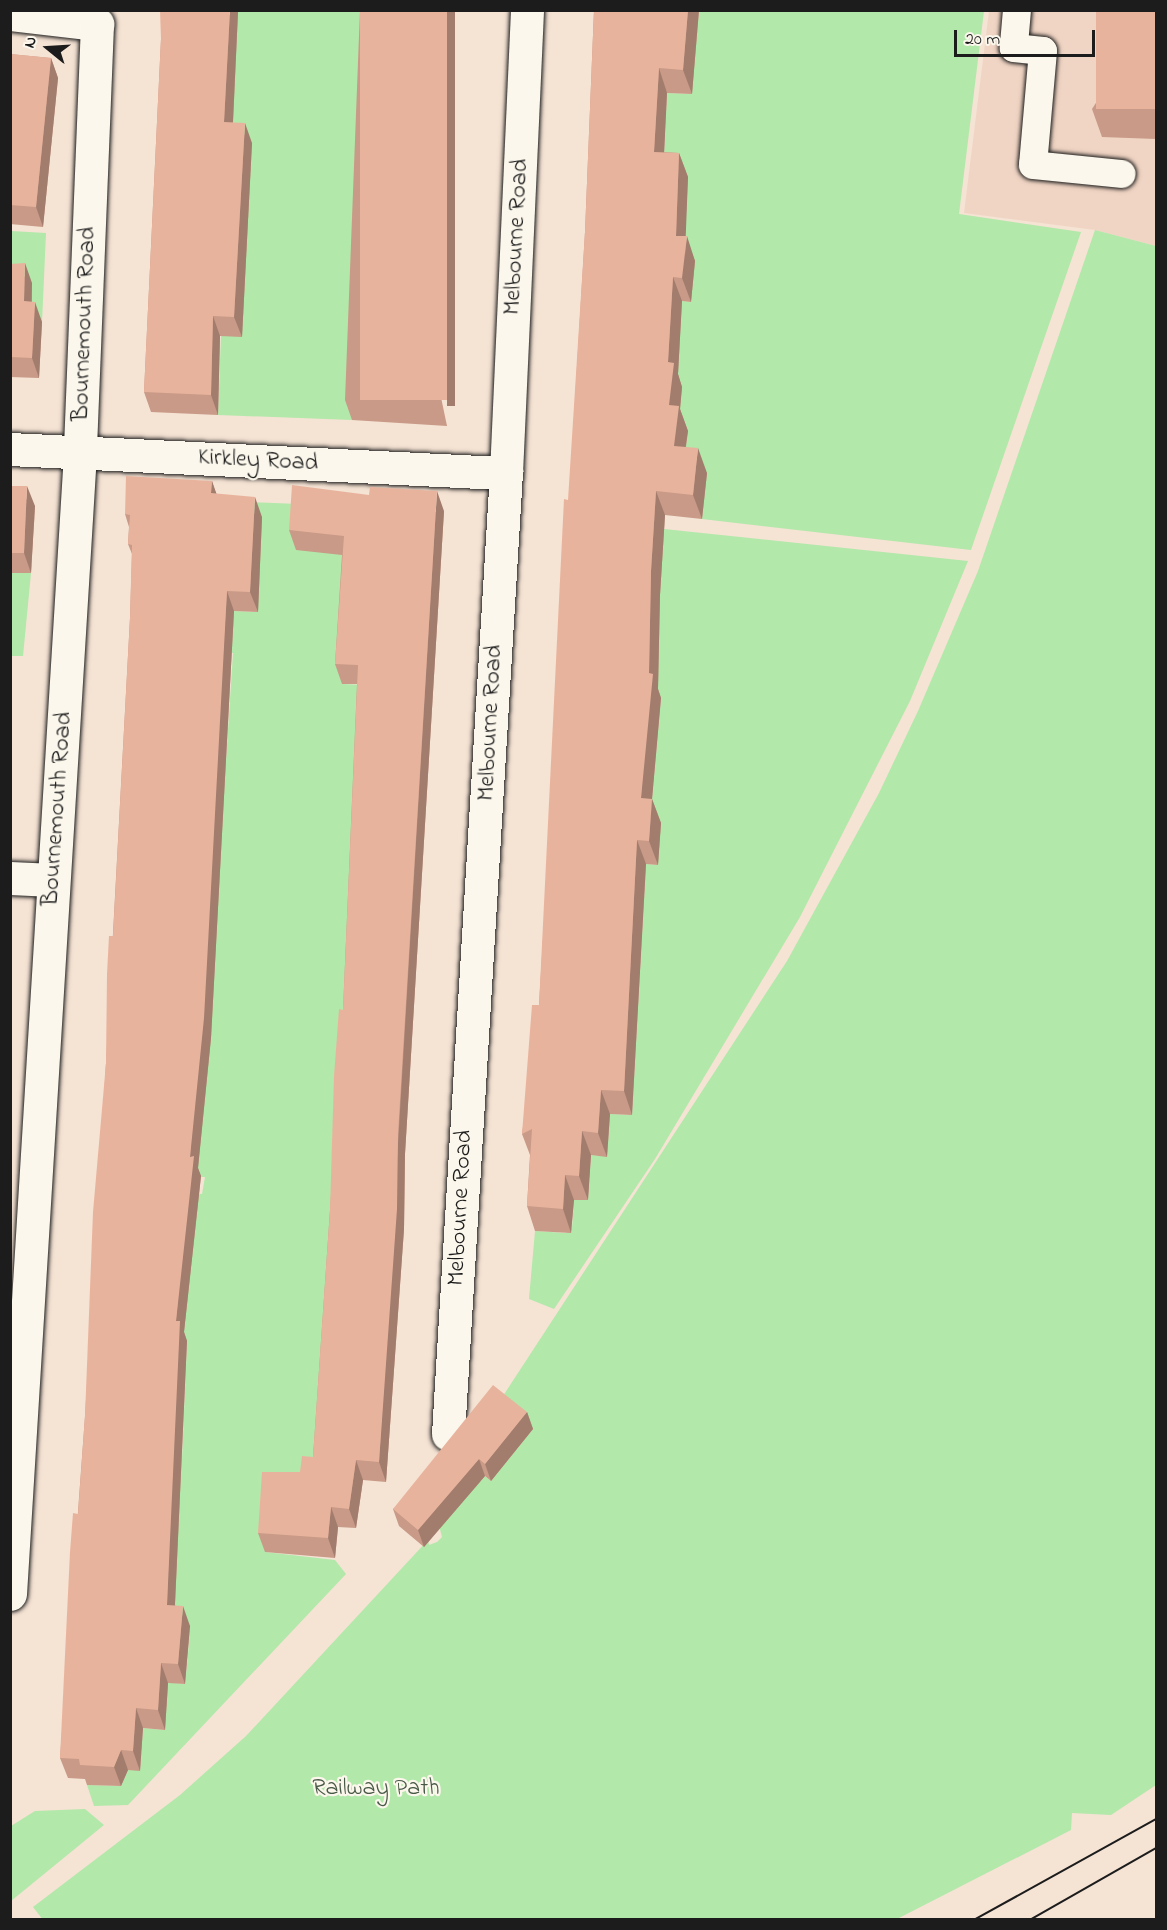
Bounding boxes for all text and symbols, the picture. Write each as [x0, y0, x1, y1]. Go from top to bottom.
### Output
north arrow [18, 18, 78, 78]
scale bar [957, 18, 1098, 56]
text: 20 m [965, 27, 1000, 53]
text: N [18, 34, 44, 51]
street label: Melbourne Road [499, 158, 535, 316]
street label: Bournemouth Road [67, 226, 103, 422]
street label: Kirkley Road [197, 443, 319, 479]
street label: Melbourne Road [473, 644, 509, 802]
street label: Bournemouth Road [37, 711, 79, 907]
street label: Melbourne Road [443, 1129, 479, 1287]
park label: Railway Path [312, 1775, 440, 1803]

